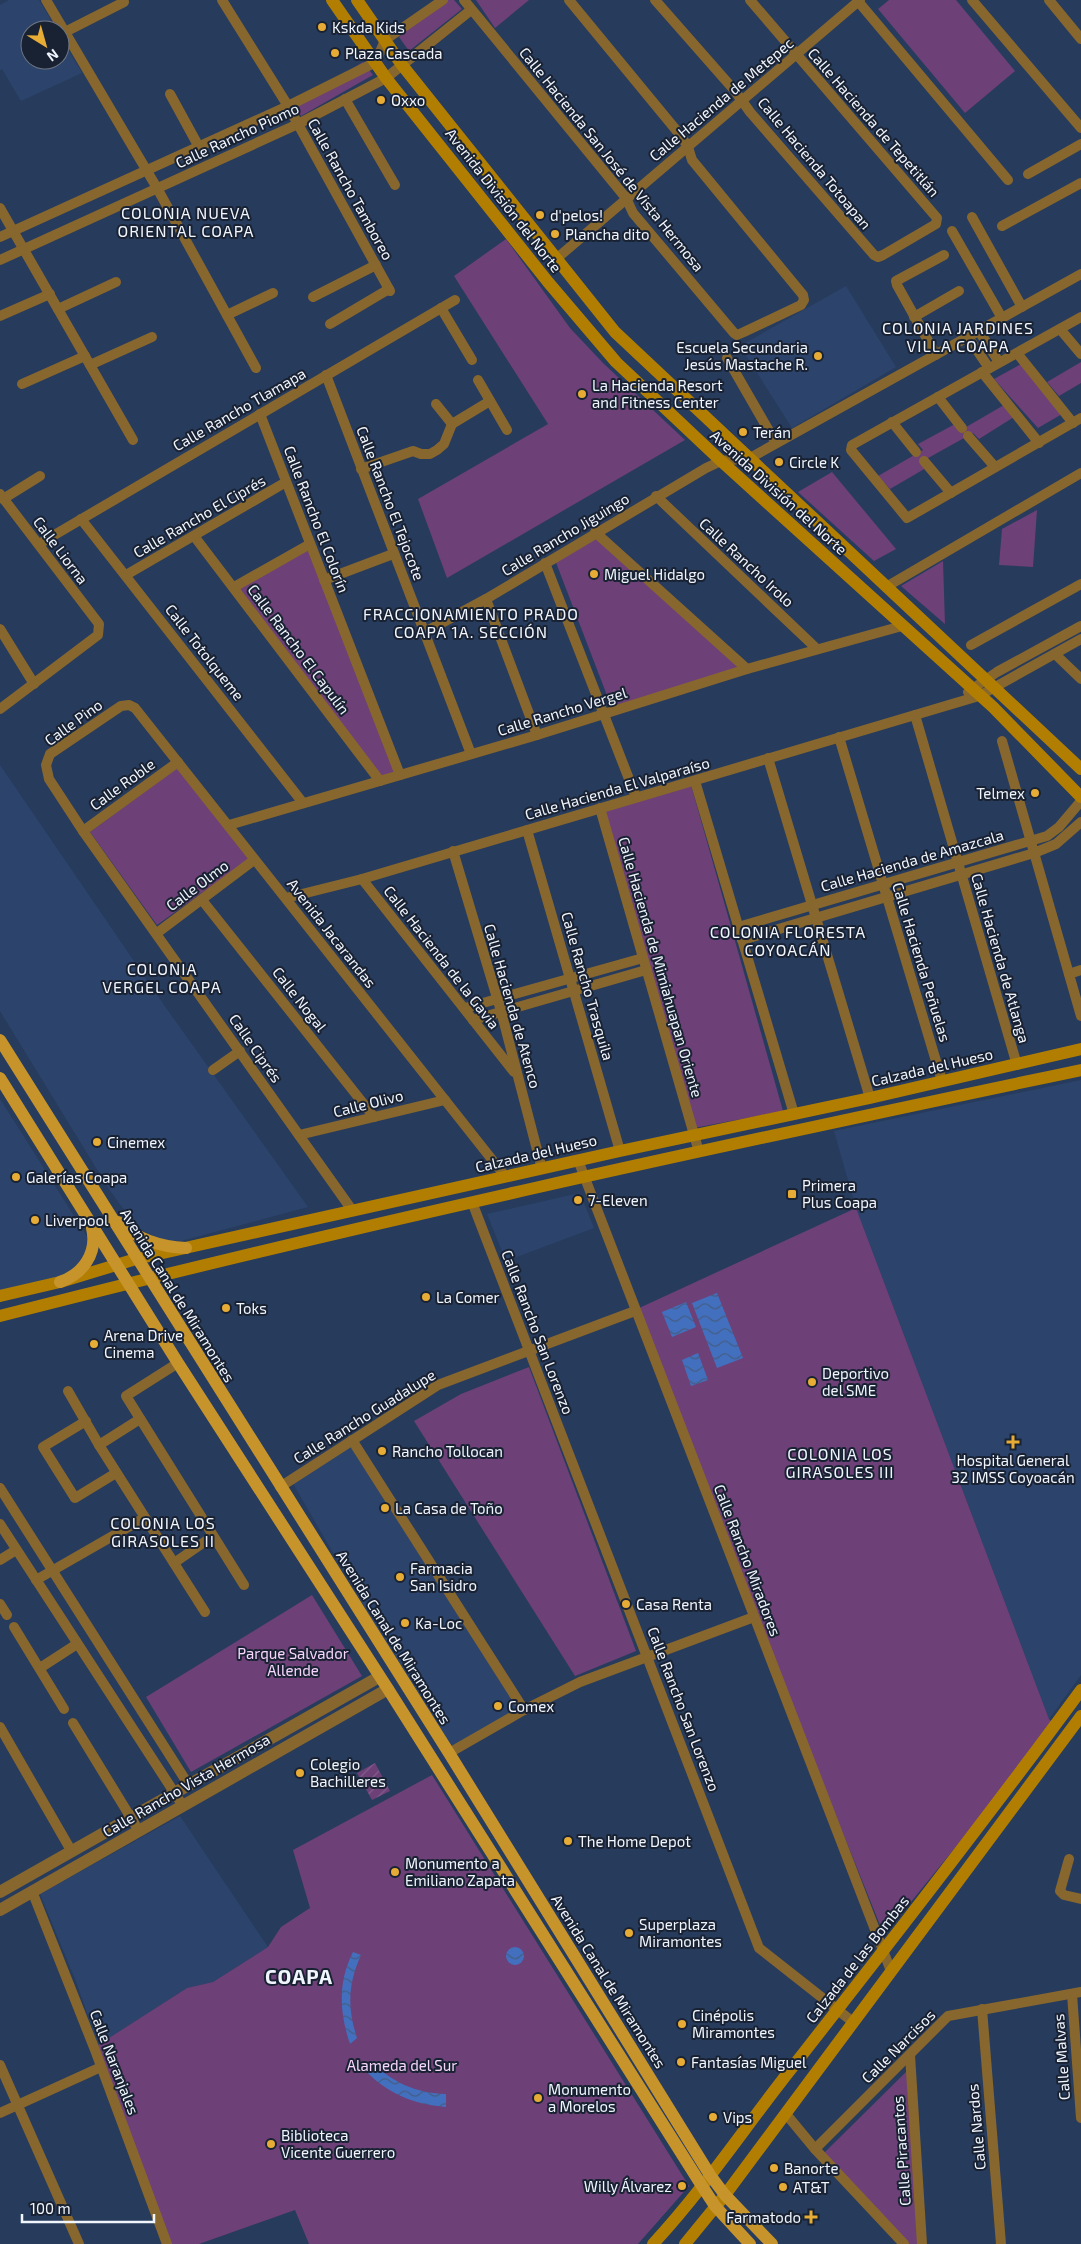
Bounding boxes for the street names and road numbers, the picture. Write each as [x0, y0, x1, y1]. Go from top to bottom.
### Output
street label: Calle Hacienda de Metepec [645, 33, 797, 165]
street label: Calle Hacienda San José de Vista Hermosa [516, 43, 708, 275]
street label: Calle Hacienda de Tepetitlán [804, 44, 944, 200]
street label: Calle Hacienda Totoapan [755, 93, 875, 233]
street label: Calle Rancho Piomo [172, 99, 302, 171]
street label: Calle Rancho Tamboreo [305, 115, 397, 263]
street label: Avenida División del Norte [442, 124, 566, 276]
street label: Calle Rancho Tlamapa [169, 364, 309, 454]
street label: Calle Rancho El Tejocote [352, 423, 429, 583]
street label: Avenida División del Norte [707, 426, 851, 558]
street label: Calle Rancho El Colorín [281, 443, 353, 595]
street label: Calle Rancho El Ciprés [130, 471, 268, 561]
street label: Calle Rancho Jiguingo [498, 489, 632, 579]
street label: Calle Liorna [30, 513, 92, 587]
street label: Calle Rancho Irolo [696, 514, 798, 610]
street label: Calle Rancho El Capulín [244, 580, 354, 718]
street label: Calle Totolqueme [162, 600, 248, 704]
street label: Calle Rancho Vergel [495, 683, 629, 739]
street label: Calle Pino [41, 695, 105, 749]
street label: Calle Hacienda El Valparaíso [523, 753, 711, 823]
street label: Calle Roble [86, 754, 158, 814]
street label: Calle Hacienda de Amazcala [818, 825, 1006, 895]
street label: Calle Hacienda de Mimiahuapan Oriente [615, 835, 707, 1099]
street label: Calle Olmo [162, 856, 232, 914]
street label: Calle Hacienda de Atlanga [968, 871, 1034, 1045]
street label: Avenida Jacarandas [284, 875, 380, 991]
street label: Calle Hacienda Peñuelas [889, 880, 955, 1044]
street label: Calle Hacienda de la Gavia [380, 882, 504, 1032]
street label: Calle Rancho Trasquila [558, 910, 618, 1062]
street label: Calle Hacienda de Atenco [481, 922, 545, 1090]
street label: Calle Nogal [269, 963, 331, 1035]
street label: Calle Ciprés [226, 1010, 286, 1086]
street label: Calzada del Hueso [869, 1044, 995, 1090]
street label: Calle Olivo [331, 1086, 405, 1120]
street label: Calzada del Hueso [473, 1130, 599, 1176]
street label: Avenida Canal de Miramontes [117, 1205, 239, 1385]
street label: Calle Rancho San Lorenzo [498, 1247, 578, 1417]
street label: Calle Rancho Guadalupe [290, 1365, 438, 1467]
street label: Calle Rancho Miradores [711, 1482, 785, 1638]
street label: Avenida Canal de Miramontes [333, 1547, 455, 1727]
street label: Calle Rancho San Lorenzo [644, 1624, 724, 1794]
street label: Calle Rancho Vista Hermosa [99, 1730, 273, 1840]
street label: Avenida Canal de Miramontes [548, 1891, 670, 2071]
street label: Calzada de las Bombas [802, 1892, 912, 2026]
street label: Calle Narcisos [858, 2006, 938, 2086]
street label: Calle Naranjales [86, 2007, 143, 2117]
street label: Calle Malvas [1049, 2013, 1073, 2101]
street label: Calle Nardos [963, 2083, 989, 2171]
street label: Calle Piracantos [888, 2095, 914, 2207]

